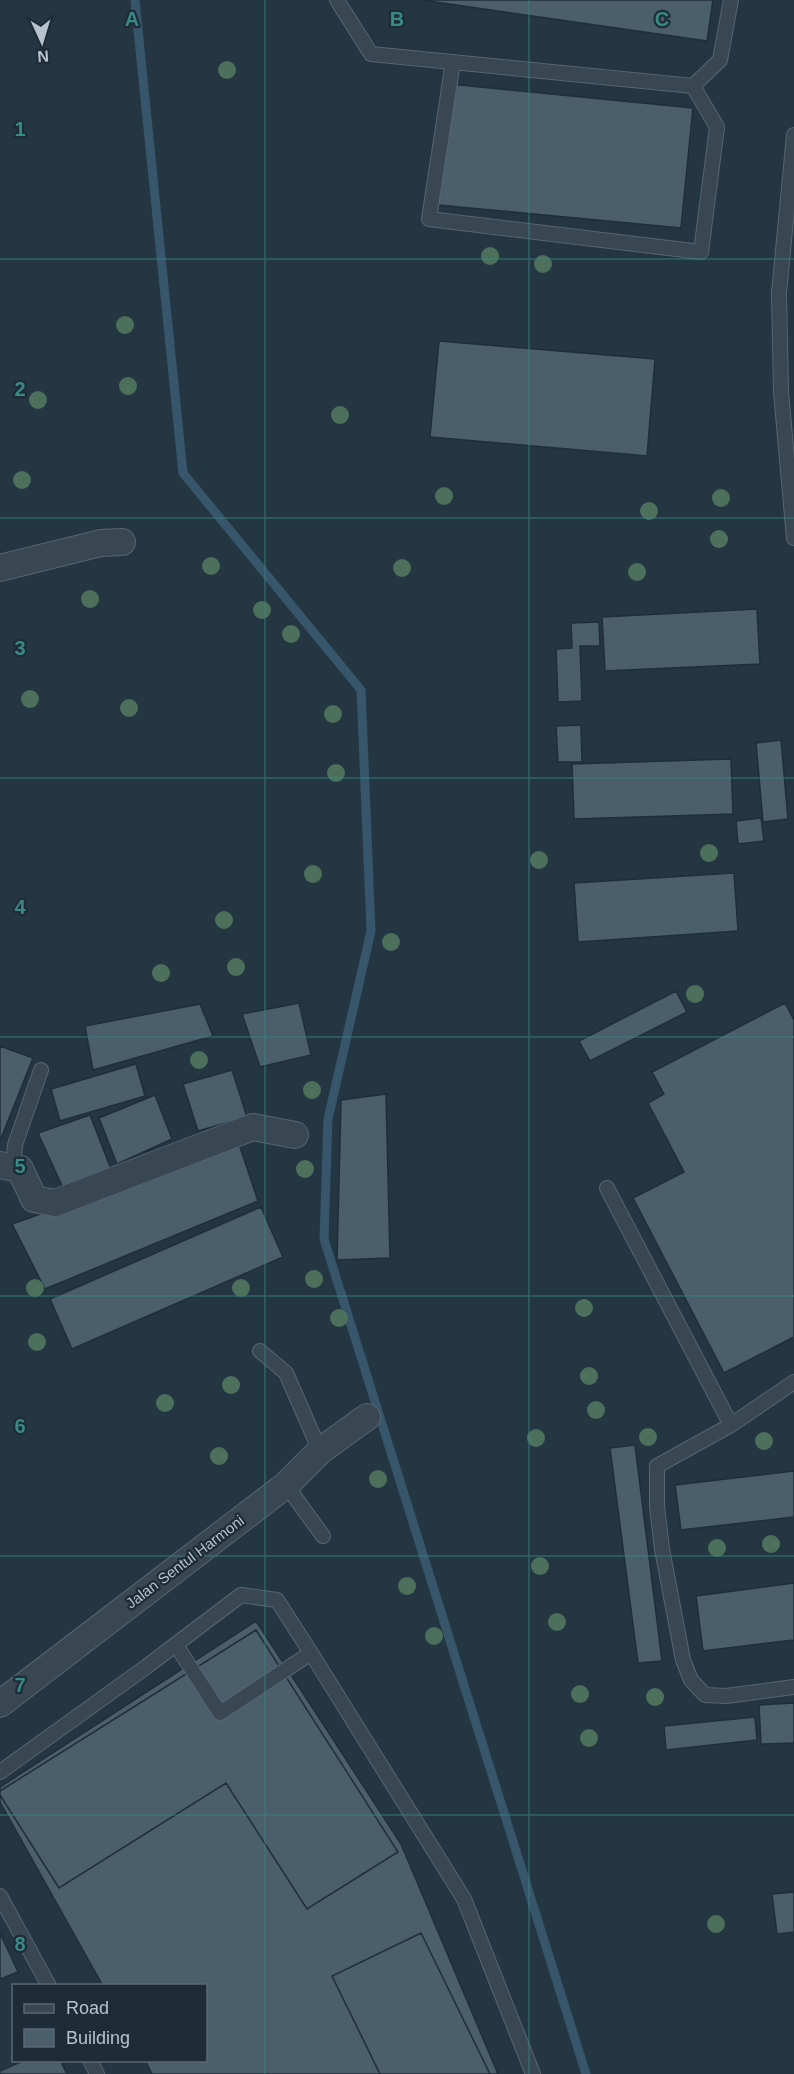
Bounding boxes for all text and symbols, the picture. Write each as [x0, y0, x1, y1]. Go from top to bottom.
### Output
text: A [125, 8, 139, 30]
text: B [390, 8, 404, 30]
text: C [655, 8, 669, 30]
north arrow [12, 12, 72, 72]
text: N [37, 48, 49, 65]
text: 1 [14, 118, 26, 140]
text: 2 [14, 378, 26, 400]
text: 3 [14, 637, 26, 659]
text: 4 [14, 896, 26, 918]
text: 5 [14, 1155, 26, 1177]
text: 6 [14, 1415, 26, 1437]
street label: Jalan Sentul Harmoni [122, 1512, 247, 1612]
text: 7 [14, 1674, 26, 1696]
text: 8 [14, 1933, 26, 1955]
legend [12, 1984, 207, 2062]
text: Road [66, 1998, 109, 2018]
text: Building [66, 2028, 130, 2048]

